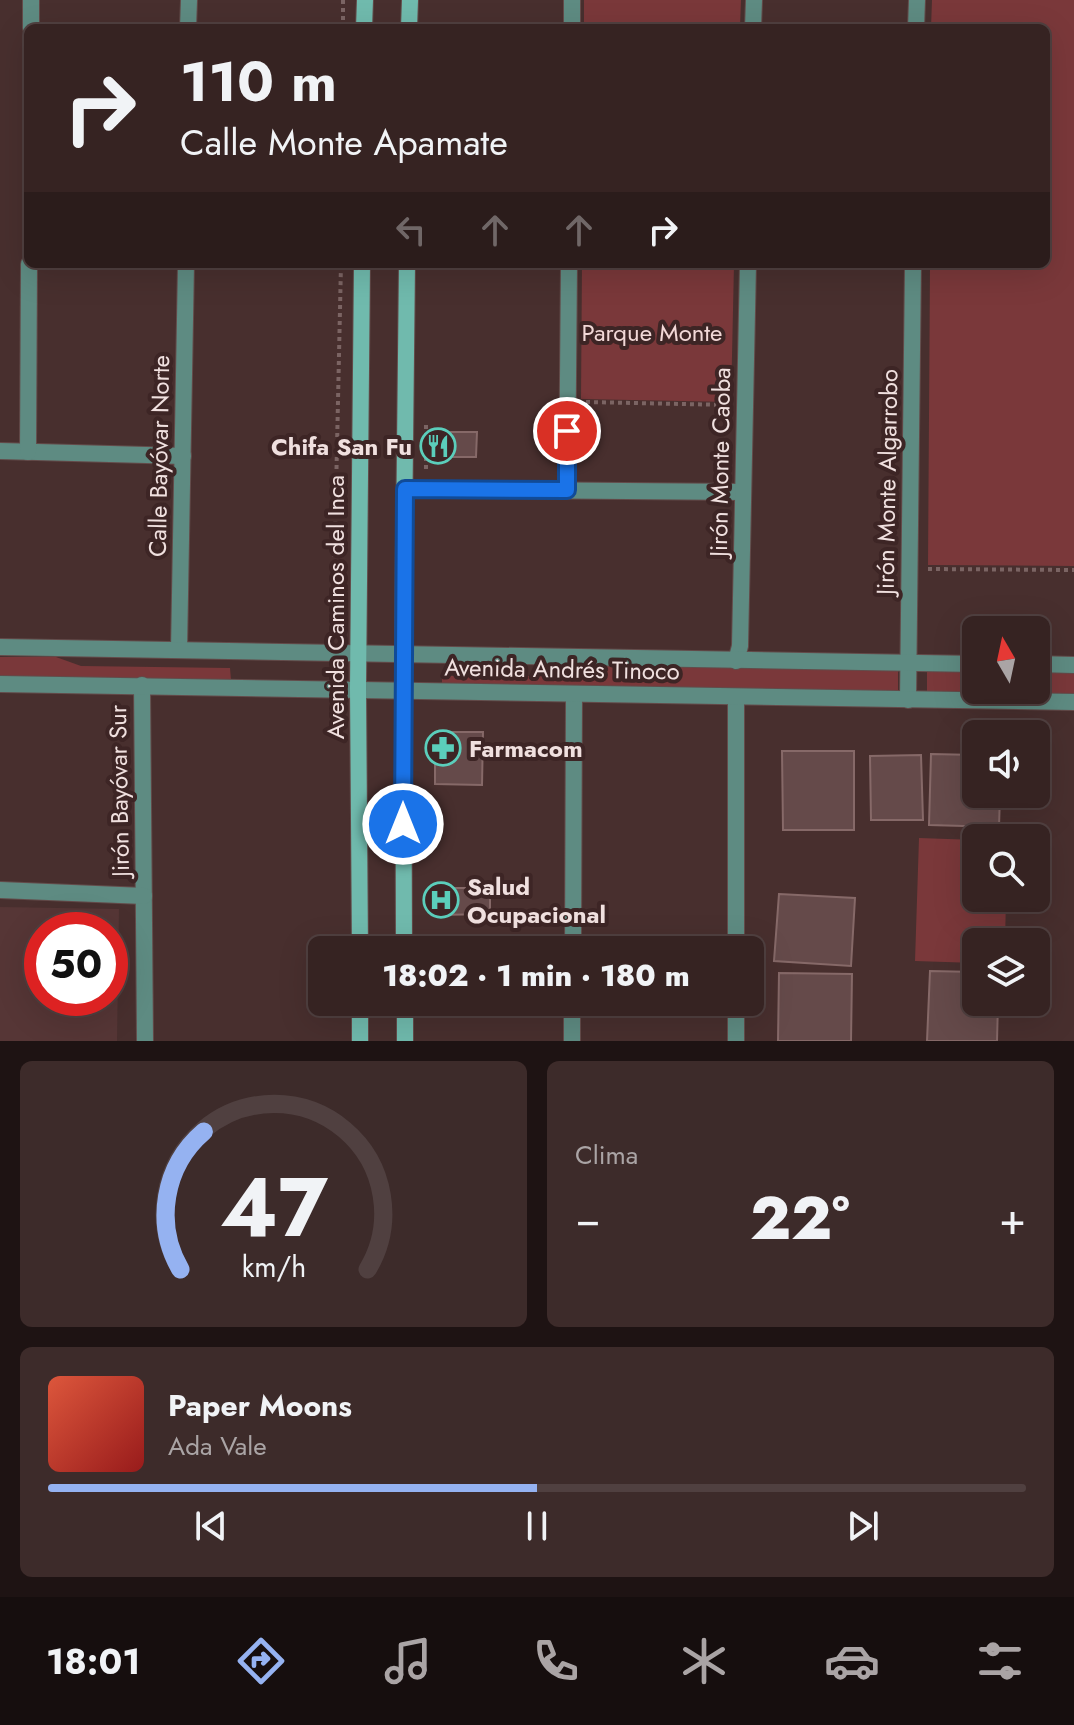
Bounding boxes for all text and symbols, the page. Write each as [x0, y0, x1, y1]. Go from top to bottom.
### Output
text: 110 m [180, 41, 337, 122]
icon: right [48, 56, 152, 160]
text: Calle Monte Apamate [180, 116, 508, 168]
icon: left [389, 208, 433, 252]
icon: ahead [473, 208, 517, 252]
icon: ahead [557, 208, 601, 252]
icon: right [641, 208, 685, 252]
park label: Parque Monte [582, 315, 722, 350]
street label: Calle Bayóvar Norte [140, 355, 178, 557]
street label: Jirón Monte Caoba [701, 367, 739, 560]
street label: Jirón Monte Algarrobo [867, 369, 906, 598]
pin [533, 397, 601, 465]
icon: arrive [545, 409, 589, 453]
restaurant icon: Chifa San Fu [419, 427, 457, 465]
place label: Chifa San Fu [271, 429, 412, 464]
street label: Avenida Caminos del Inca [318, 475, 353, 739]
north arrow [962, 616, 1050, 704]
map controls [962, 616, 1050, 1016]
street label: Avenida Andrés Tinoco [444, 649, 680, 689]
street label: Jirón Bayóvar Sur [100, 704, 138, 880]
button: sound [962, 720, 1050, 808]
pharmacy icon: Farmacom [424, 729, 462, 767]
place label: Farmacom [469, 731, 583, 766]
position arrow [361, 782, 445, 866]
button: search [962, 824, 1050, 912]
place label: Salud Ocupacional [467, 869, 606, 932]
hospital icon: Salud Ocupacional [422, 881, 460, 919]
speed limit sign: 50 [24, 912, 128, 1016]
button: layers [962, 928, 1050, 1016]
text: 18:02 · 1 min · 180 m [382, 954, 690, 997]
text: Clima [575, 1136, 638, 1174]
text: 47 [219, 1147, 328, 1267]
text: 22° [750, 1175, 850, 1262]
text: − [575, 1187, 601, 1251]
text: + [999, 1187, 1026, 1251]
text: km/h [241, 1246, 306, 1288]
text: Paper Moons [168, 1384, 352, 1427]
text: Ada Vale [168, 1427, 267, 1465]
icon: previous [189, 1504, 233, 1548]
icon: pause [515, 1504, 559, 1548]
icon: next [841, 1504, 885, 1548]
icon: directions [233, 1633, 289, 1689]
icon: music [380, 1633, 436, 1689]
icon: phone [528, 1633, 584, 1689]
icon: climate [676, 1633, 732, 1689]
icon: car [824, 1633, 880, 1689]
icon: filters [972, 1633, 1028, 1689]
text: 18:01 [46, 1635, 141, 1687]

